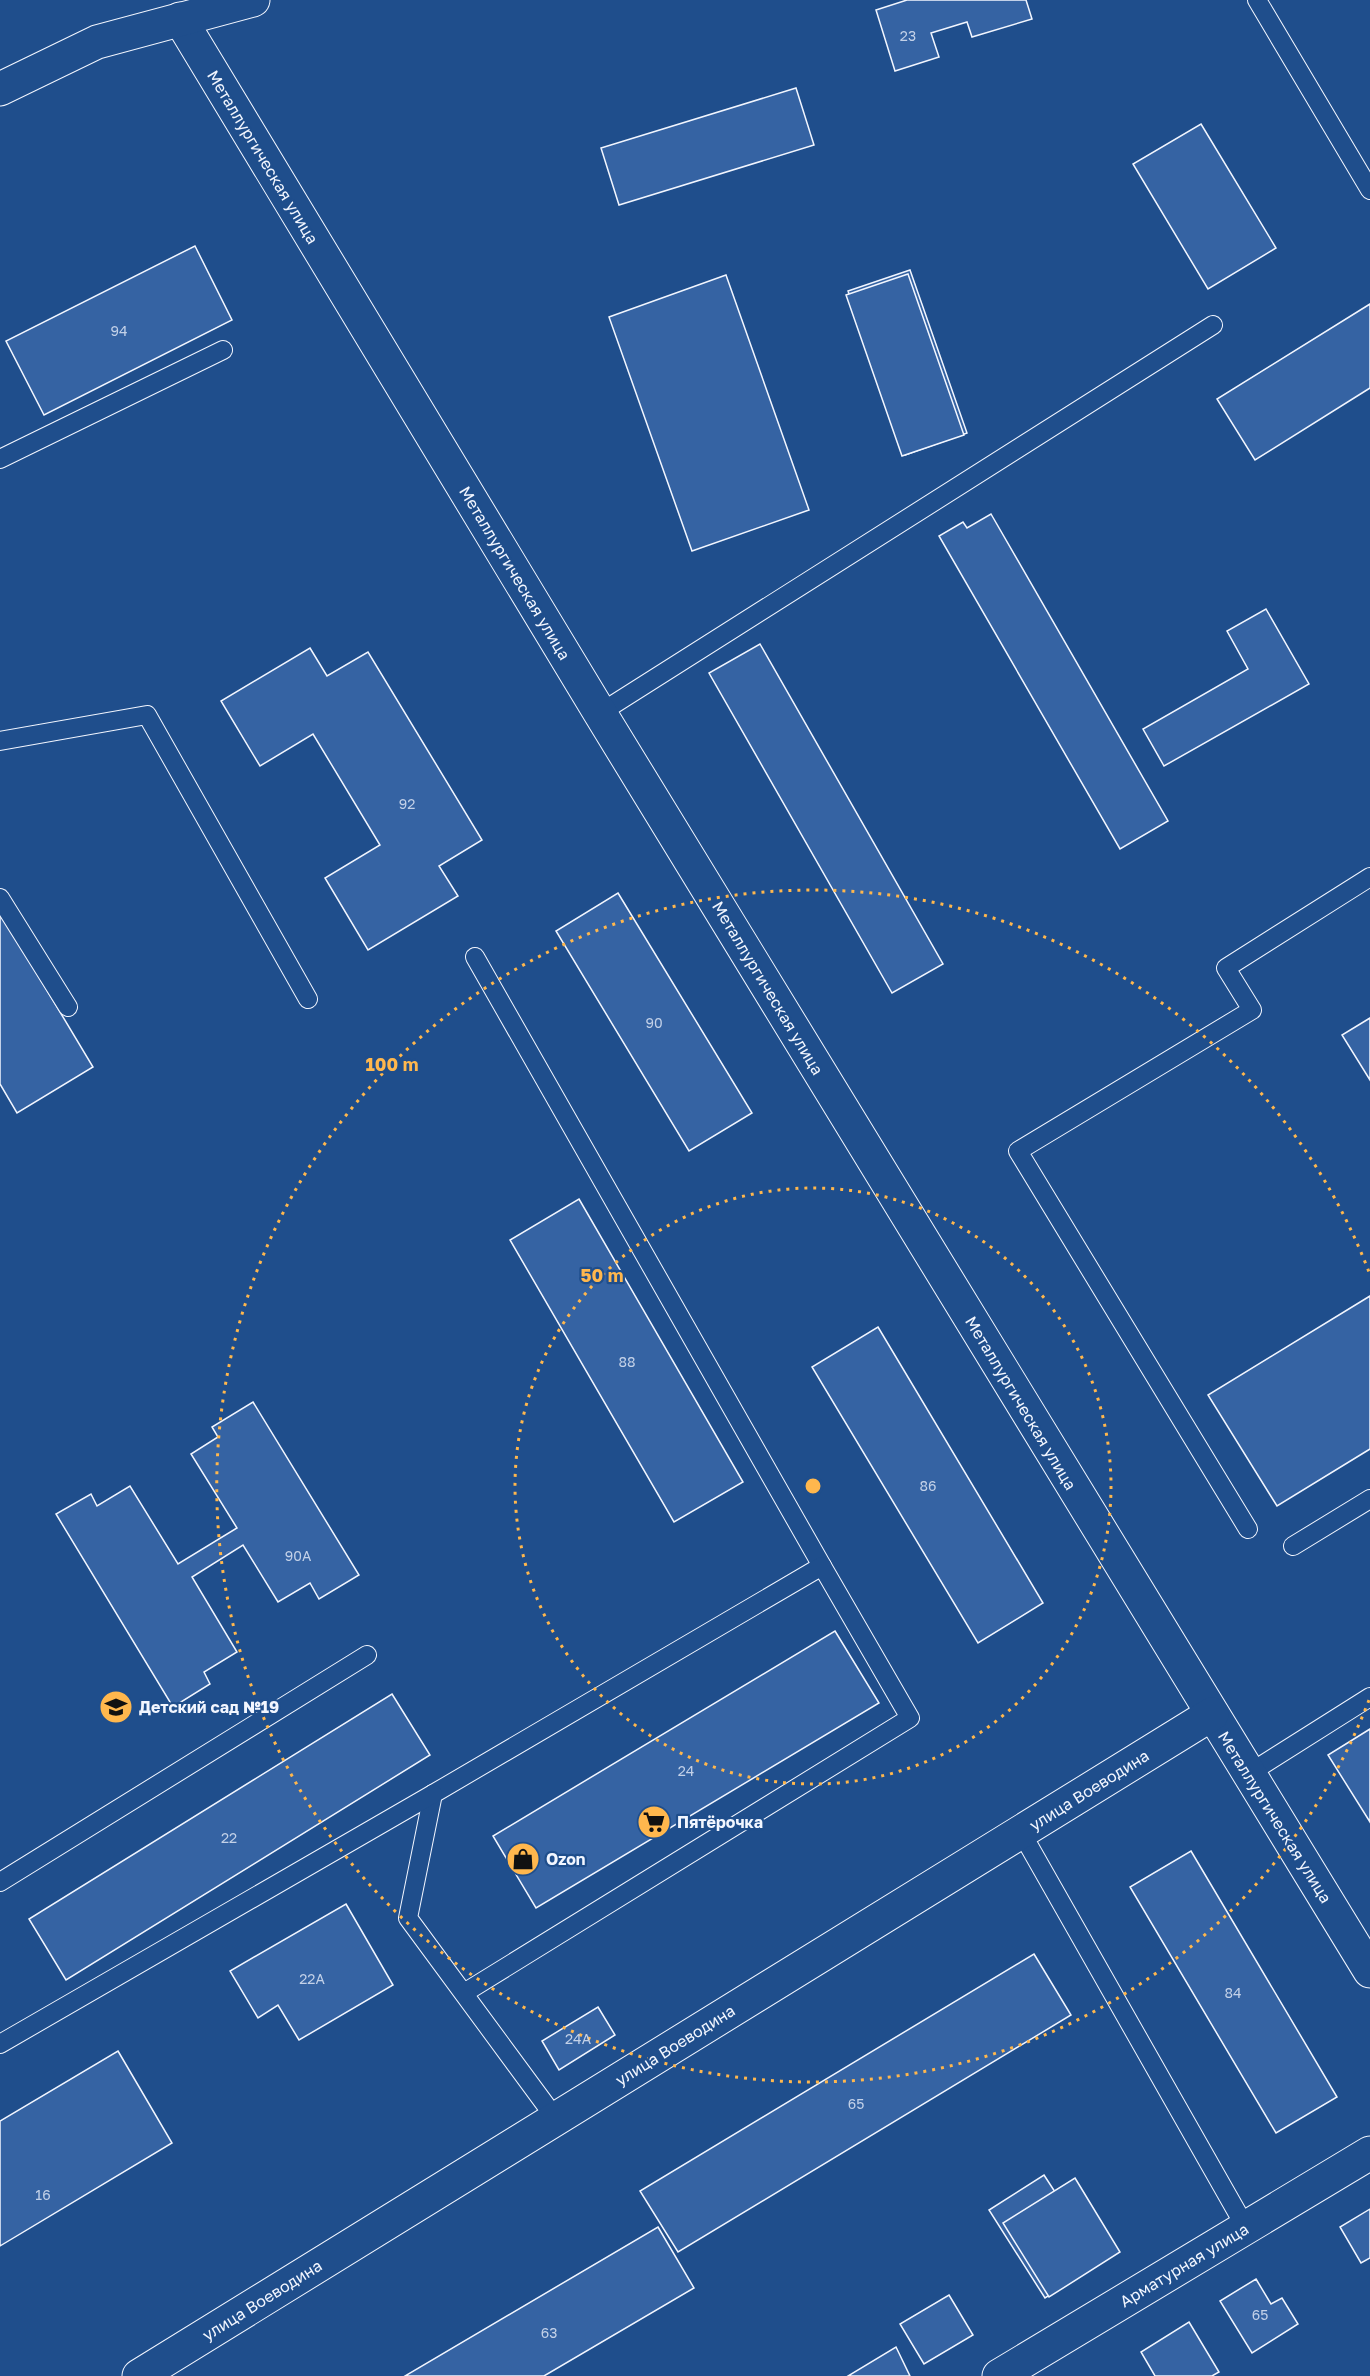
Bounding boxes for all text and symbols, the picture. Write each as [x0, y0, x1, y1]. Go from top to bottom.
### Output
house number: 23 [900, 27, 916, 44]
street label: Металлургическая улица [203, 67, 323, 247]
house number: 94 [110, 322, 128, 339]
street label: Металлургическая улица [455, 483, 575, 663]
house number: 92 [399, 795, 415, 812]
street label: Металлургическая улица [708, 898, 828, 1078]
house number: 90 [645, 1014, 663, 1031]
text: 100 m [366, 1053, 418, 1075]
text: 50 m [581, 1264, 623, 1286]
street label: Металлургическая улица [961, 1313, 1081, 1493]
house number: 88 [618, 1353, 636, 1370]
centre of rings [803, 1476, 823, 1496]
house number: 86 [919, 1477, 937, 1494]
house number: 90А [285, 1547, 312, 1564]
school or university icon: Детский сад №19 [98, 1689, 134, 1725]
place label: Детский сад №19 [139, 1697, 279, 1717]
street label: Металлургическая улица [1214, 1727, 1336, 1907]
street label: улица Воеводина [1026, 1745, 1152, 1835]
house number: 24 [678, 1762, 694, 1779]
supermarket icon: Пятёрочка [636, 1804, 672, 1840]
place label: Пятёрочка [677, 1812, 763, 1832]
house number: 22 [221, 1829, 237, 1846]
shop icon: Ozon [505, 1841, 541, 1877]
place label: Ozon [546, 1849, 586, 1869]
house number: 22А [299, 1970, 325, 1987]
house number: 84 [1224, 1984, 1242, 2001]
street label: улица Воеводина [612, 2000, 738, 2090]
house number: 24А [565, 2030, 592, 2047]
house number: 65 [848, 2095, 864, 2112]
house number: 16 [35, 2186, 51, 2203]
street label: Арматурная улица [1116, 2219, 1252, 2311]
street label: улица Воеводина [199, 2255, 325, 2345]
house number: 65 [1252, 2306, 1268, 2323]
house number: 63 [541, 2324, 557, 2341]

